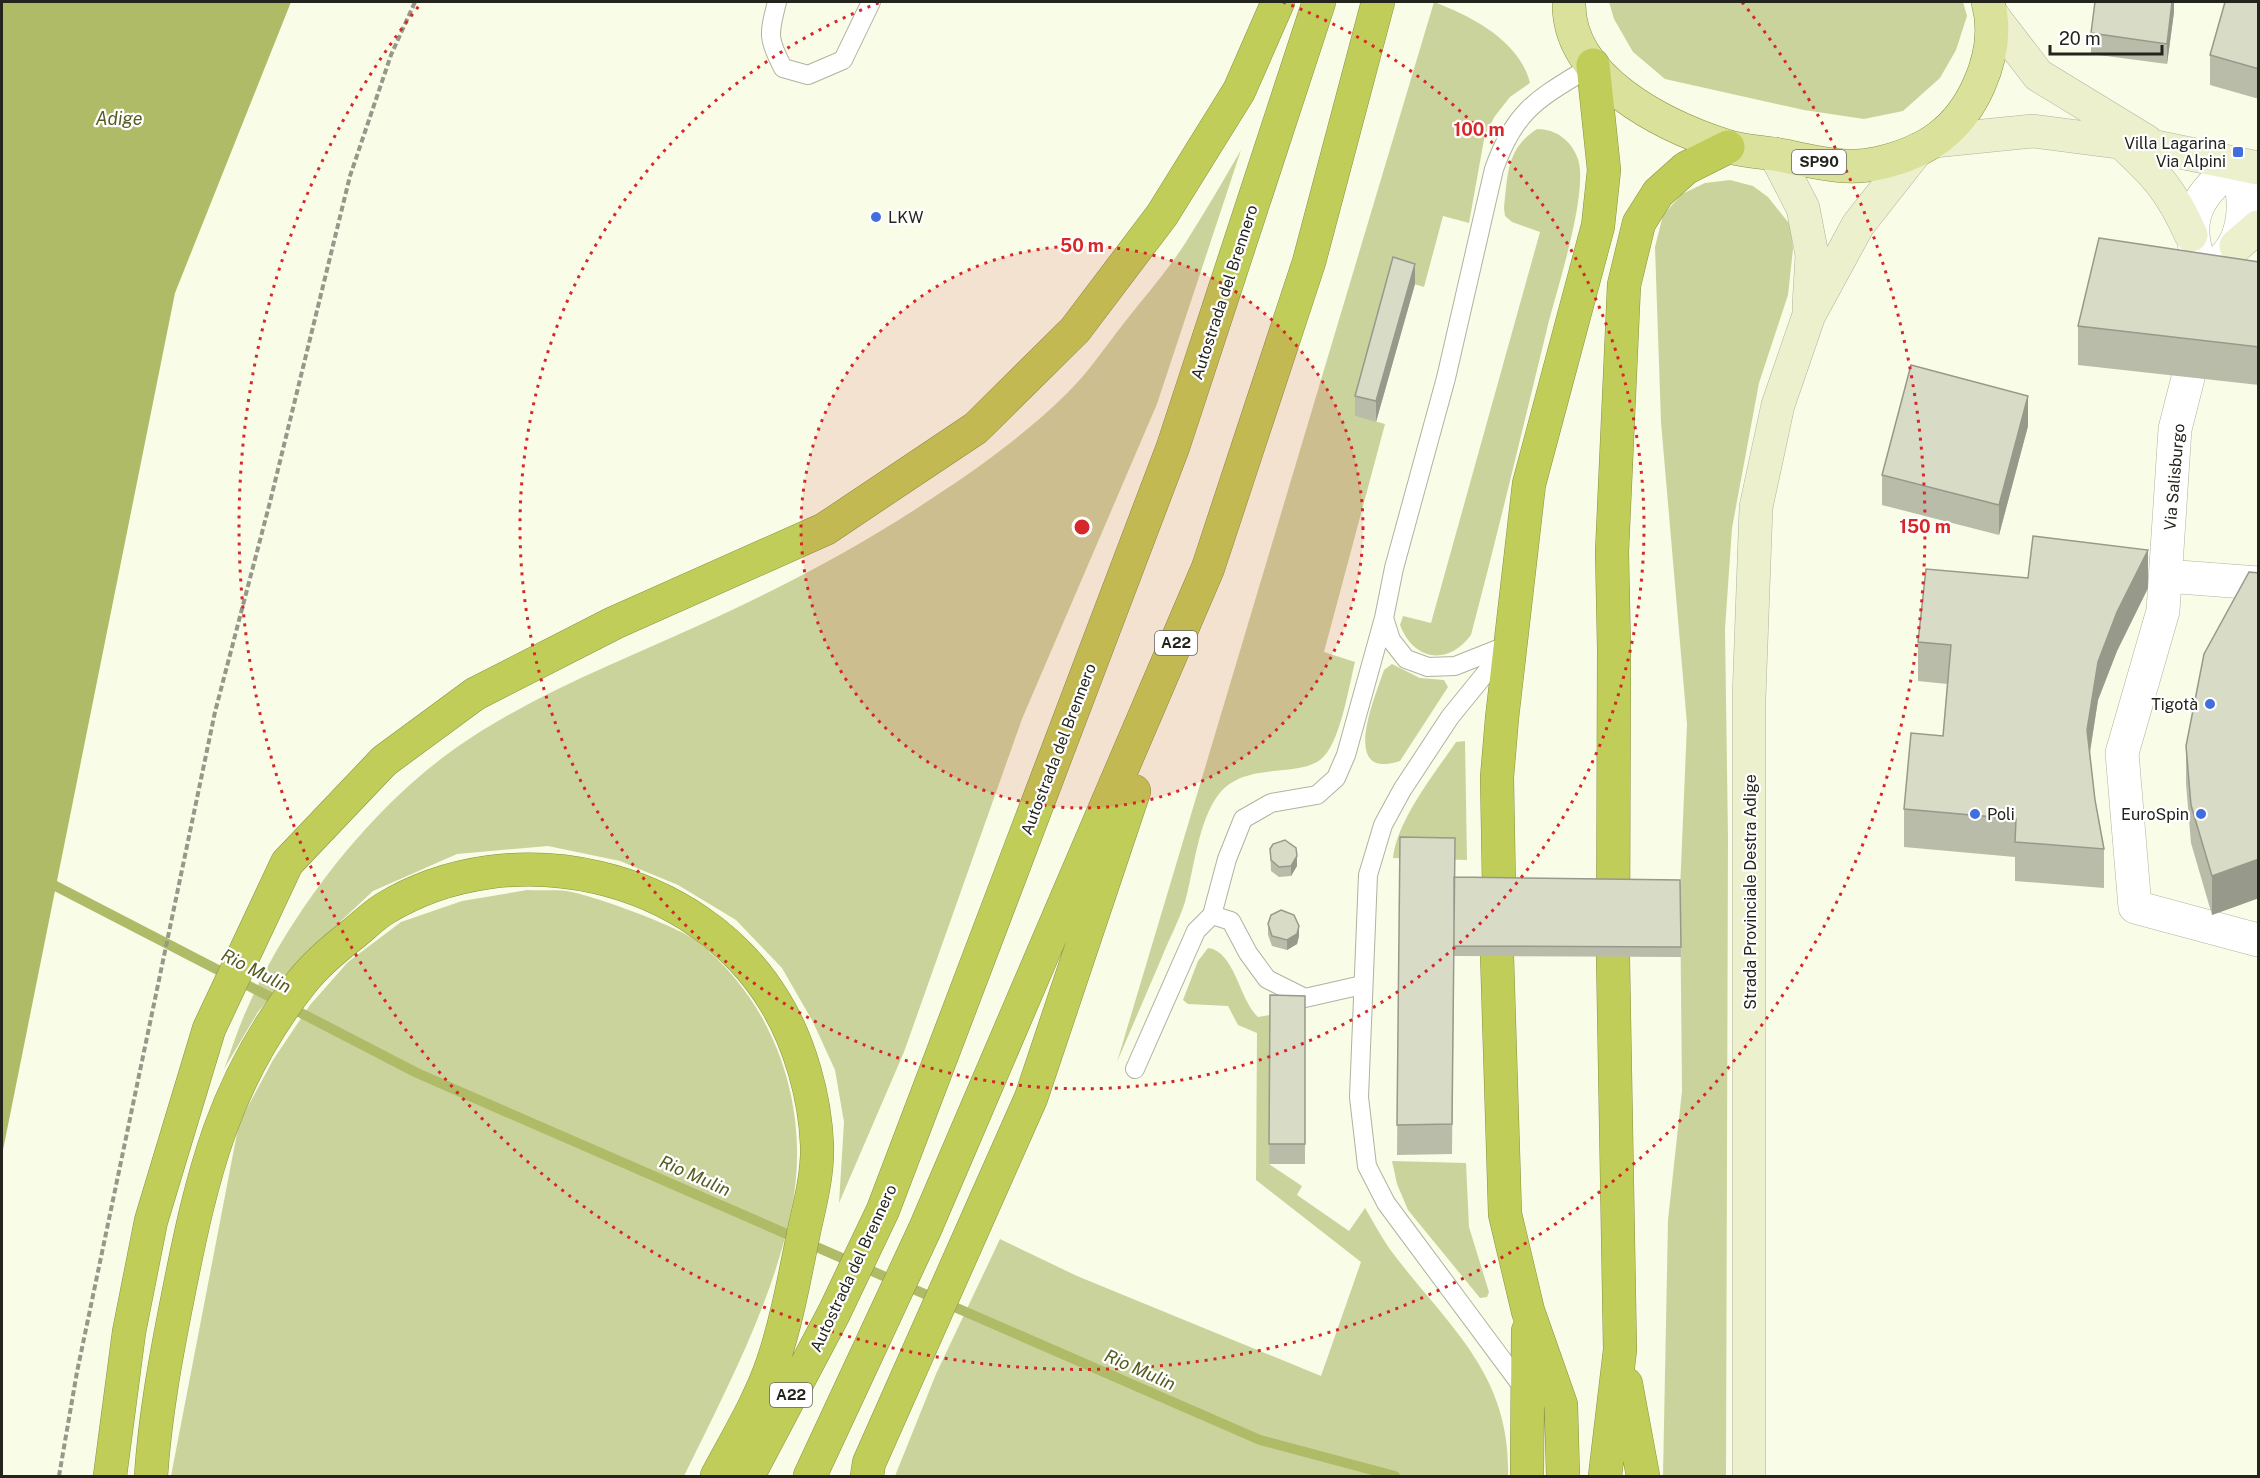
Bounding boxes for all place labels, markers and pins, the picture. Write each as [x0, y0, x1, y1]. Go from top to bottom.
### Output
place label: Villa Lagarina Via Alpini [2124, 134, 2226, 171]
marker: Villa Lagarina Via Alpini [2231, 145, 2245, 159]
place label: LKW [888, 208, 924, 227]
marker: LKW [869, 210, 883, 224]
centre of rings [1072, 517, 1092, 537]
place label: Tigotà [2151, 695, 2198, 714]
marker: Tigotà [2203, 697, 2217, 711]
place label: Poli [1987, 805, 2015, 824]
place label: EuroSpin [2121, 805, 2189, 824]
marker: Poli [1968, 807, 1982, 821]
marker: EuroSpin [2194, 807, 2208, 821]

